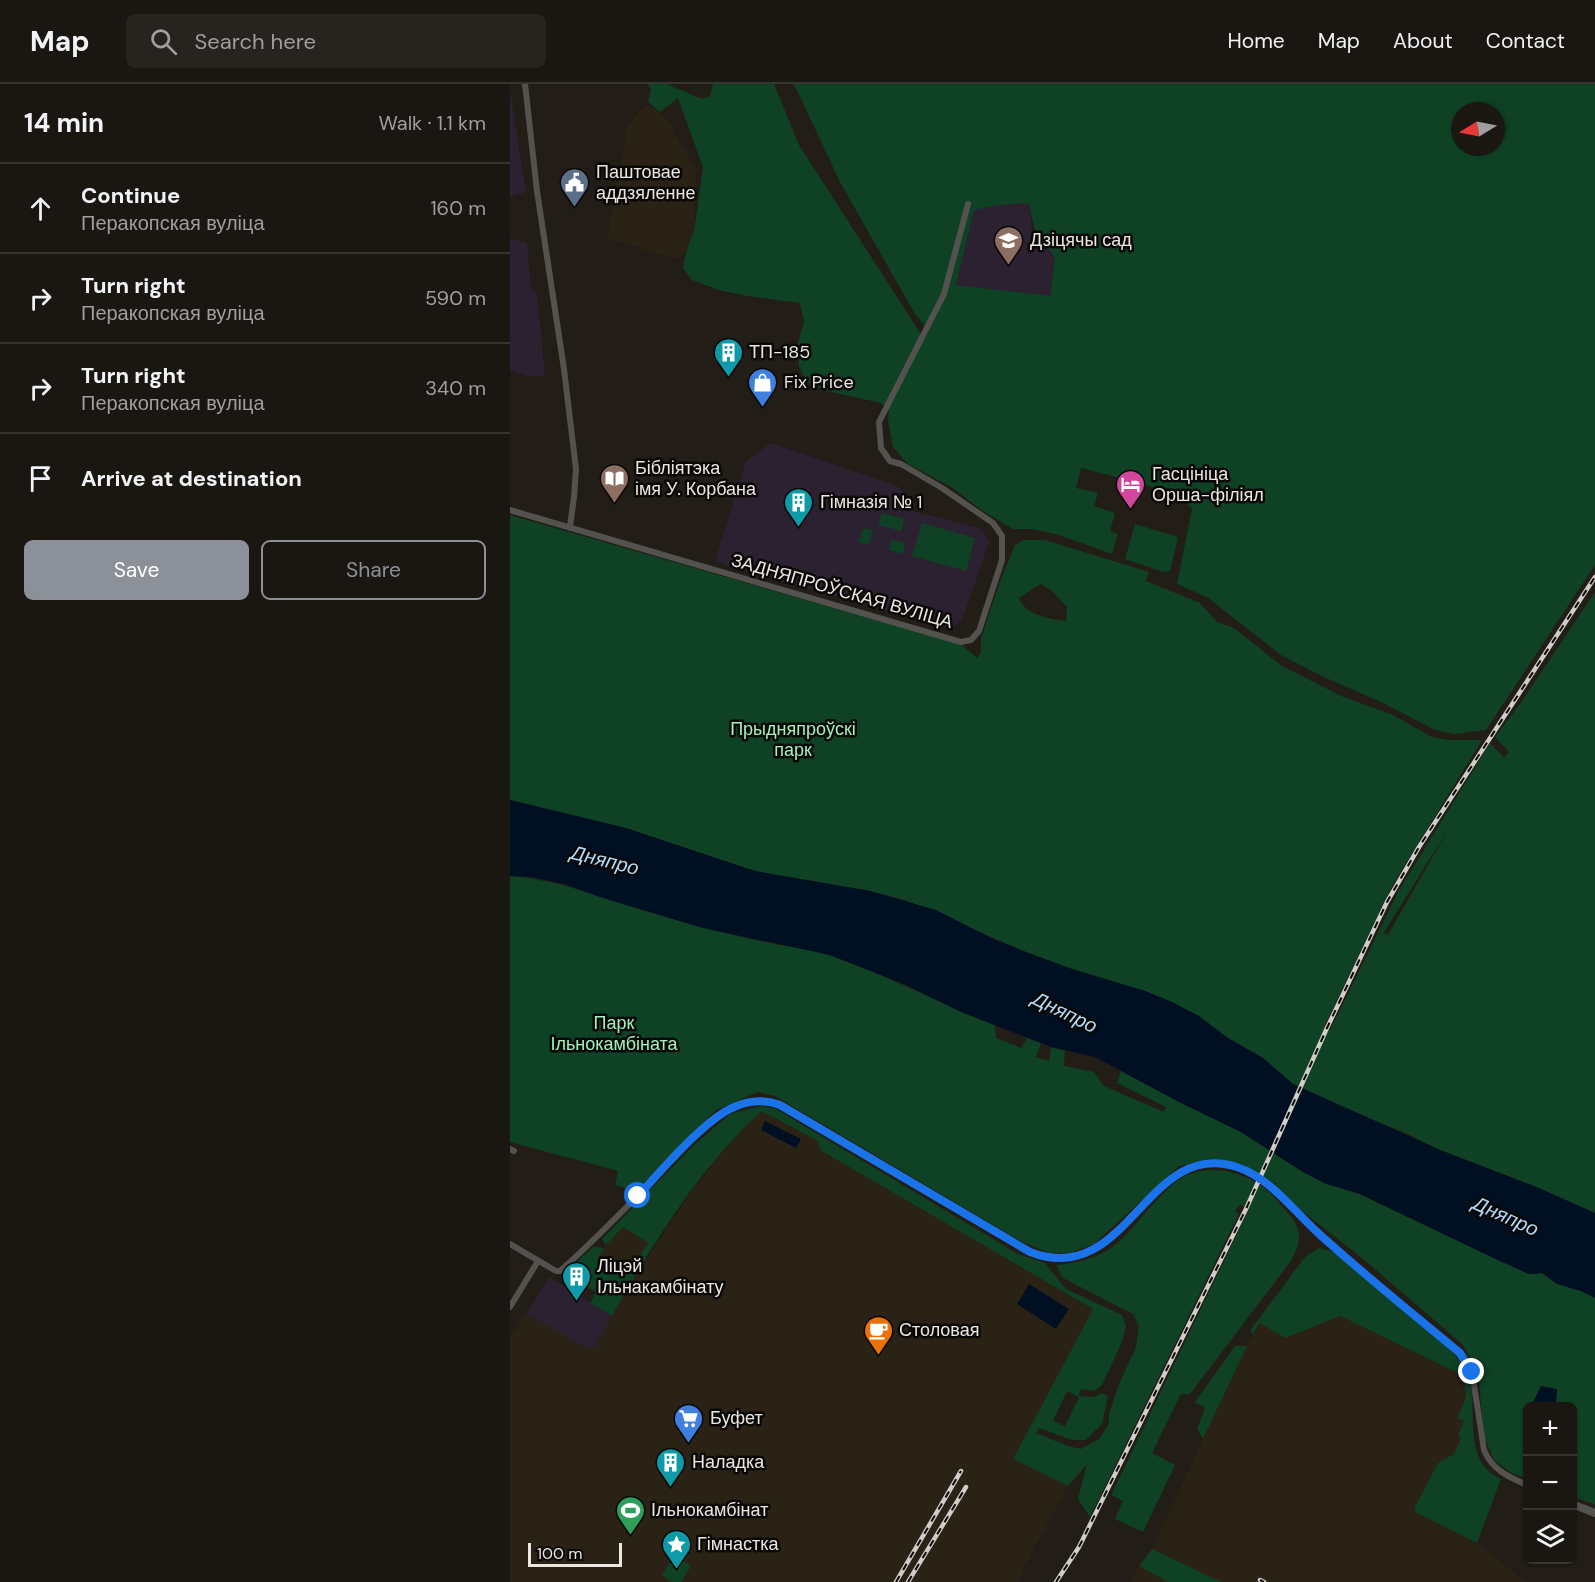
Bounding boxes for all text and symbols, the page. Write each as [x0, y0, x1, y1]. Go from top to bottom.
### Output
search box [126, 14, 546, 68]
text: Map [30, 23, 90, 60]
icon: search [147, 25, 180, 58]
text: Search here [195, 27, 316, 56]
text: Home [1227, 27, 1285, 55]
text: Map [1318, 27, 1360, 55]
text: About [1393, 27, 1453, 55]
text: Contact [1486, 27, 1565, 55]
north arrow [1451, 102, 1505, 156]
text: 14 min [24, 106, 104, 140]
text: Walk · 1.1 km [378, 110, 486, 136]
place label: Паштовае аддзяленне [596, 160, 695, 205]
public building icon: Паштовае аддзяленне [559, 166, 591, 208]
text: Continue [81, 181, 180, 210]
icon: ahead [24, 192, 57, 225]
text: 160 m [430, 195, 486, 221]
text: Перакопская вуліца [81, 210, 265, 236]
school or university icon: Дзіцячы сад [993, 224, 1025, 266]
place label: Дзіцячы сад [1030, 228, 1132, 252]
text: Turn right [81, 271, 186, 300]
icon: right [24, 282, 57, 315]
text: 590 m [425, 285, 486, 311]
text: Перакопская вуліца [81, 300, 265, 326]
building icon: ТП-185 [712, 336, 744, 378]
place label: ТП-185 [749, 340, 810, 364]
text: Turn right [81, 361, 186, 390]
shop icon: Fix Price [747, 366, 779, 408]
place label: Fix Price [784, 370, 854, 394]
icon: right [24, 372, 57, 405]
text: 340 m [425, 375, 486, 401]
text: Перакопская вуліца [81, 390, 265, 416]
place label: Бібліятэка імя У. Корбана [635, 456, 757, 501]
icon: arrive [24, 462, 57, 495]
library icon: Бібліятэка імя У. Корбана [598, 462, 630, 504]
place label: Гасцініца Орша-філіял [1152, 462, 1264, 507]
text: Arrive at destination [81, 464, 302, 493]
hotel icon: Гасцініца Орша-філіял [1115, 468, 1147, 510]
building icon: Гімназія № 1 [783, 486, 815, 528]
place label: Гімназія № 1 [820, 490, 922, 514]
button: Save [24, 540, 249, 600]
button: Share [261, 540, 486, 600]
street label: ЗАДНЯПРОЎСКАЯ ВУЛІЦА [728, 548, 956, 634]
park label: Прыдняпроўскі парк [730, 717, 856, 762]
water label: Дняпро [566, 839, 642, 881]
water label: Дняпро [1026, 984, 1102, 1039]
park label: Парк Ільнокамбіната [550, 1011, 679, 1056]
route start [624, 1182, 650, 1208]
water label: Дняпро [1467, 1189, 1543, 1242]
place label: Ліцэй Ільнакамбінату [597, 1254, 724, 1299]
building icon: Ліцэй Ільнакамбінату [560, 1260, 592, 1302]
cafe icon: Столовая [862, 1314, 894, 1356]
place label: Столовая [899, 1318, 980, 1342]
route end [1458, 1358, 1484, 1384]
supermarket icon: Буфет [673, 1402, 705, 1444]
map controls [1523, 1402, 1577, 1564]
button: + [1523, 1402, 1577, 1456]
place label: Буфет [710, 1406, 763, 1430]
building icon: Наладка [655, 1446, 687, 1488]
place label: Наладка [692, 1450, 765, 1474]
button: − [1523, 1456, 1577, 1510]
sports icon: Ільнокамбінат [614, 1494, 646, 1536]
place label: Ільнокамбінат [651, 1498, 768, 1522]
button: layers [1523, 1510, 1577, 1564]
place icon: Гімнастка [660, 1528, 692, 1570]
place label: Гімнастка [697, 1532, 780, 1556]
scale bar [528, 1540, 622, 1568]
text: 100 m [537, 1543, 582, 1564]

